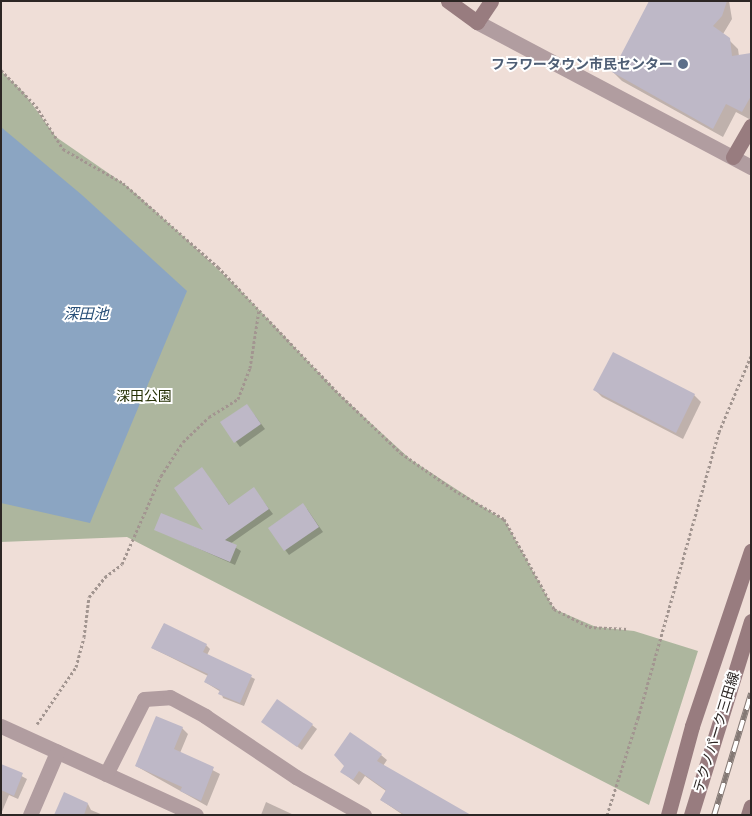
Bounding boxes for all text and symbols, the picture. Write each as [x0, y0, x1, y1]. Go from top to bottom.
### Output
place label: フラワータウン市民センター [491, 56, 673, 72]
marker: フラワータウン市民センター [677, 58, 689, 70]
water label: 深田池 [64, 305, 108, 323]
park label: 深田公園 [116, 388, 172, 404]
street label: テクノパーク三田線 [690, 669, 742, 795]

